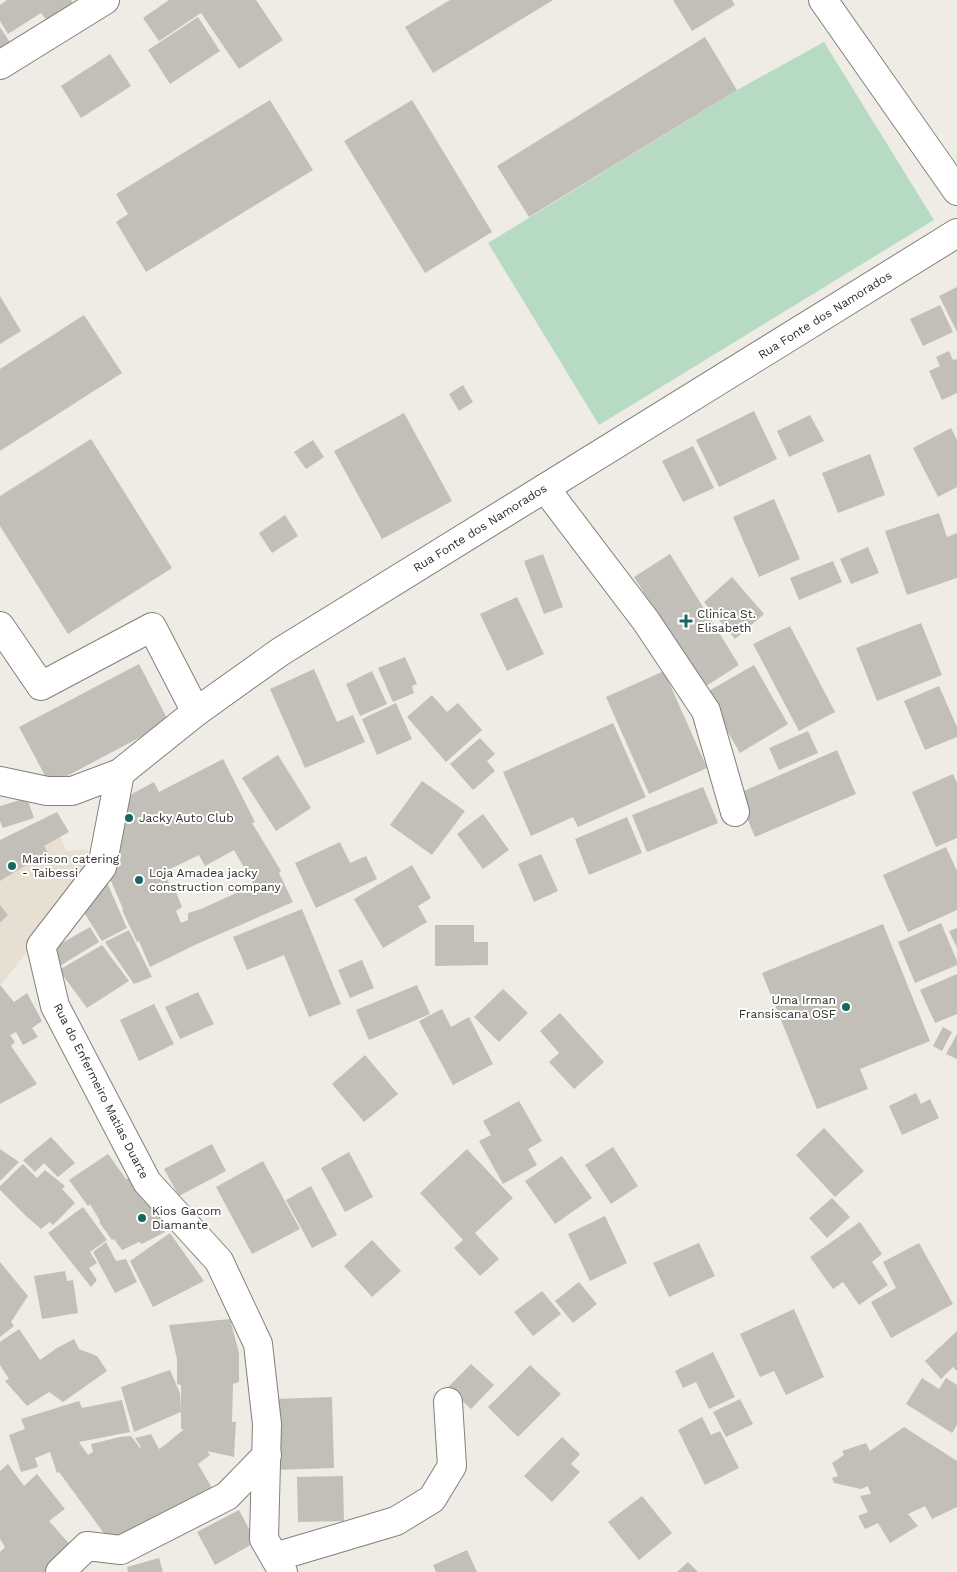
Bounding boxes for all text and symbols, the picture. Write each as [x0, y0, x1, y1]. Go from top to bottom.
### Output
street label: Rua Fonte dos Namorados [756, 268, 894, 362]
street label: Rua Fonte dos Namorados [411, 481, 549, 575]
place label: Clinica St. Elisabeth [697, 607, 756, 635]
marker: Clinica St. Elisabeth [679, 614, 693, 628]
place label: Jacky Auto Club [139, 811, 234, 825]
marker: Jacky Auto Club [123, 812, 135, 824]
place label: Marison catering - Taibessi [22, 852, 120, 880]
marker: Marison catering - Taibessi [6, 860, 18, 872]
place label: Loja Amadea jacky construction company [149, 866, 282, 894]
marker: Loja Amadea jacky construction company [133, 874, 145, 886]
place label: Uma Irman Fransiscana OSF [739, 993, 836, 1021]
street label: Rua do Enfermeiro Matias Duarte [50, 1001, 152, 1181]
marker: Uma Irman Fransiscana OSF [840, 1001, 852, 1013]
place label: Kios Gacom Diamante [152, 1204, 222, 1232]
marker: Kios Gacom Diamante [136, 1212, 148, 1224]

